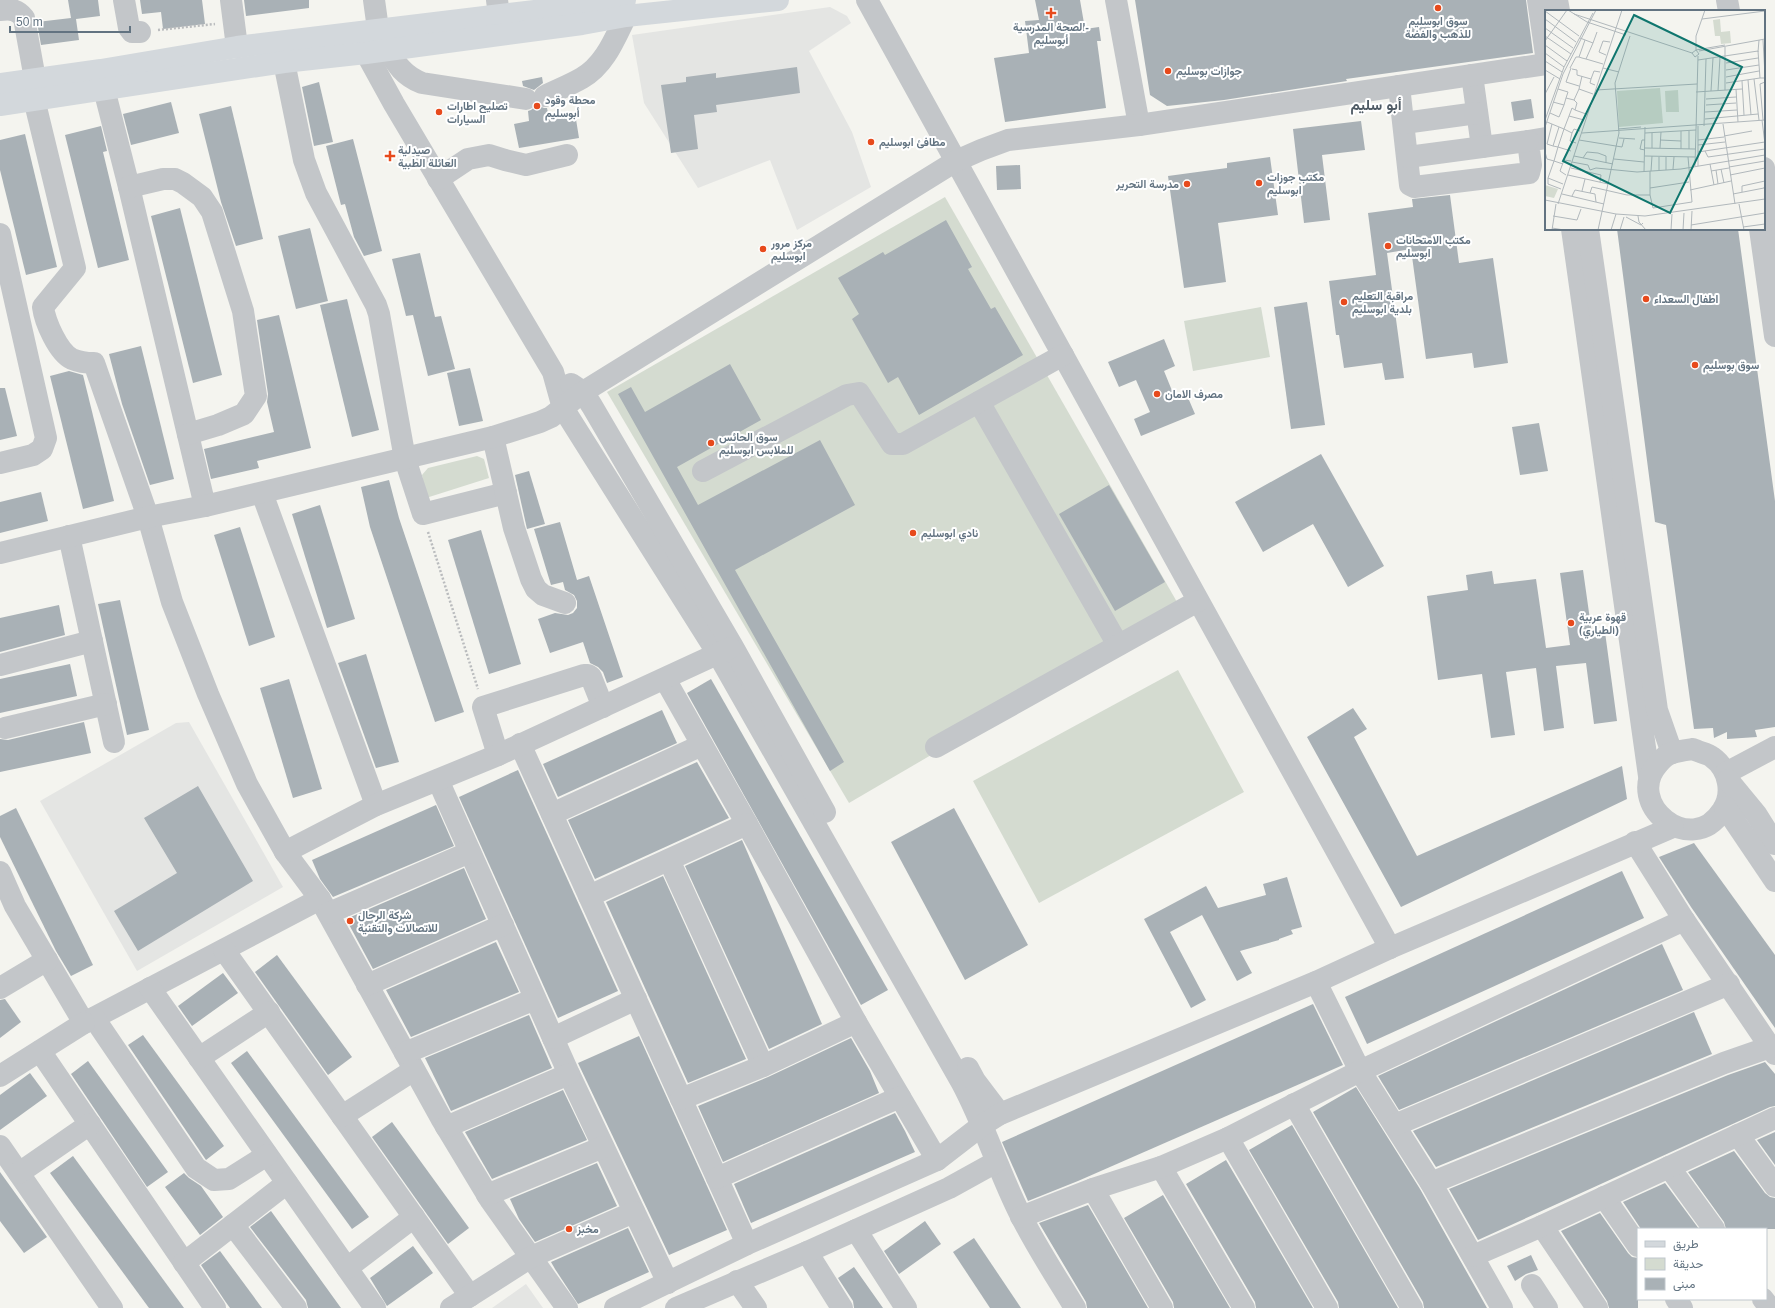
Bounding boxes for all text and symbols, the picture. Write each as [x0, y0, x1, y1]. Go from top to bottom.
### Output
marker: سوق ابوسليم للذهب والفضة [1433, 3, 1443, 13]
marker: الصحة المدرسية- أبوسليم [1045, 7, 1057, 19]
scale bar [10, 8, 130, 34]
inset map [1545, 10, 1765, 230]
text: 50 m [16, 15, 43, 29]
place label: سوق ابوسليم للذهب والفضة [1405, 15, 1471, 41]
place label: الصحة المدرسية- أبوسليم [1013, 21, 1089, 48]
place label: جوازات بوسليم [1176, 65, 1242, 79]
marker: جوازات بوسليم [1163, 66, 1173, 76]
place label: محطة وقود أبوسليم [545, 94, 596, 121]
district label: أبو سليم [1350, 96, 1402, 115]
place label: تصليح اطارات السيارات [447, 100, 508, 126]
marker: محطة وقود أبوسليم [532, 101, 542, 111]
marker: تصليح اطارات السيارات [434, 107, 444, 117]
place label: مطافئ ابوسليم [879, 136, 945, 150]
marker: مطافئ ابوسليم [866, 137, 876, 147]
place label: صيدلية العائلة الطبية [398, 144, 457, 170]
marker: صيدلية العائلة الطبية [385, 151, 395, 161]
place label: مكتب جوزات ابوسليم [1267, 171, 1324, 198]
place label: مدرسة التحرير [1115, 178, 1179, 191]
marker: مكتب جوزات ابوسليم [1254, 178, 1264, 188]
marker: مدرسة التحرير [1182, 179, 1192, 189]
place label: مكتب الامتحانات ابوسليم [1396, 234, 1471, 261]
place label: مركز مرور ابوسليم [770, 237, 812, 264]
marker: مكتب الامتحانات ابوسليم [1383, 241, 1393, 251]
marker: مركز مرور ابوسليم [758, 244, 768, 254]
place label: مراقبة التعليم بلدية ابوسليم [1352, 290, 1413, 317]
place label: اطفال السعداء [1654, 293, 1718, 306]
marker: اطفال السعداء [1641, 294, 1651, 304]
marker: مراقبة التعليم بلدية ابوسليم [1339, 297, 1349, 307]
place label: سوق بوسليم [1703, 359, 1760, 373]
marker: سوق بوسليم [1690, 360, 1700, 370]
place label: مصرف الامان [1165, 388, 1223, 401]
marker: مصرف الامان [1152, 389, 1162, 399]
place label: سوق الحائس للملابس ابوسليم [719, 431, 794, 458]
marker: سوق الحائس للملابس ابوسليم [706, 438, 716, 448]
place label: نادي ابوسليم [921, 527, 978, 542]
marker: نادي ابوسليم [908, 528, 918, 538]
place label: قهوة عربية (الطياري) [1579, 611, 1626, 639]
marker: قهوة عربية (الطياري) [1566, 618, 1576, 628]
place label: شركة الرحال للاتصالات والتقنية [358, 909, 438, 935]
marker: شركة الرحال للاتصالات والتقنية [345, 916, 355, 926]
place label: مخبز [576, 1223, 599, 1236]
marker: مخبز [564, 1224, 574, 1234]
legend [1637, 1228, 1767, 1300]
text: طريق [1673, 1237, 1699, 1252]
text: حديقة [1673, 1257, 1703, 1271]
text: مبنى [1673, 1277, 1695, 1292]

